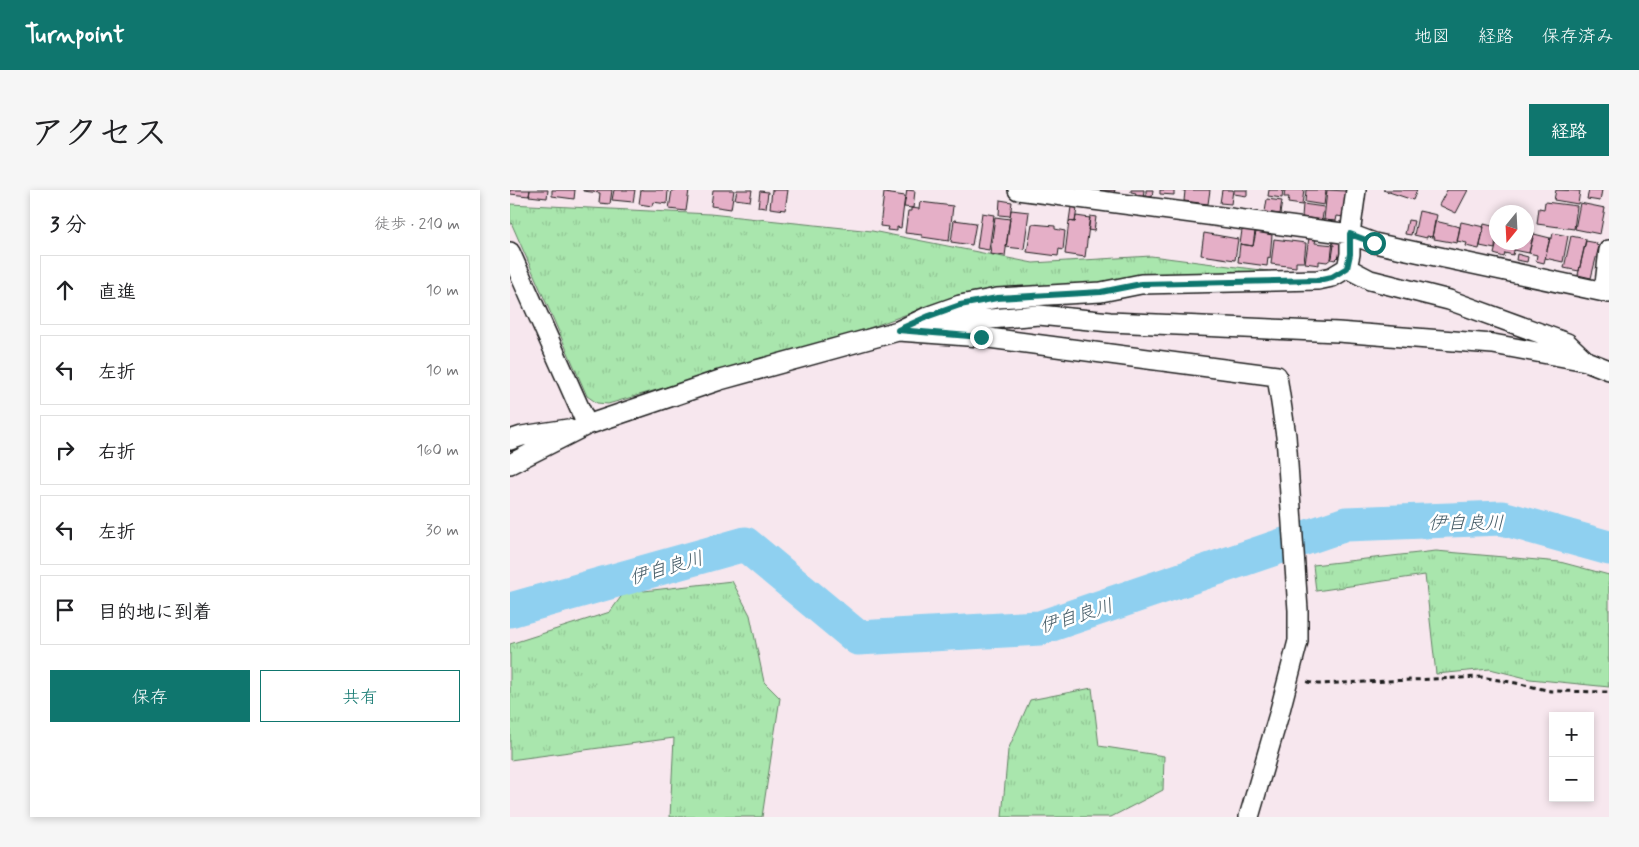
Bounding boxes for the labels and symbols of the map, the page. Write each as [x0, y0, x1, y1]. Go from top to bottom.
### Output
north arrow [1489, 205, 1534, 250]
route start [1363, 232, 1386, 255]
route end [970, 326, 993, 349]
water label: 伊自良川 [1428, 511, 1504, 536]
water label: 伊自良川 [626, 546, 706, 591]
water label: 伊自良川 [1036, 593, 1116, 640]

